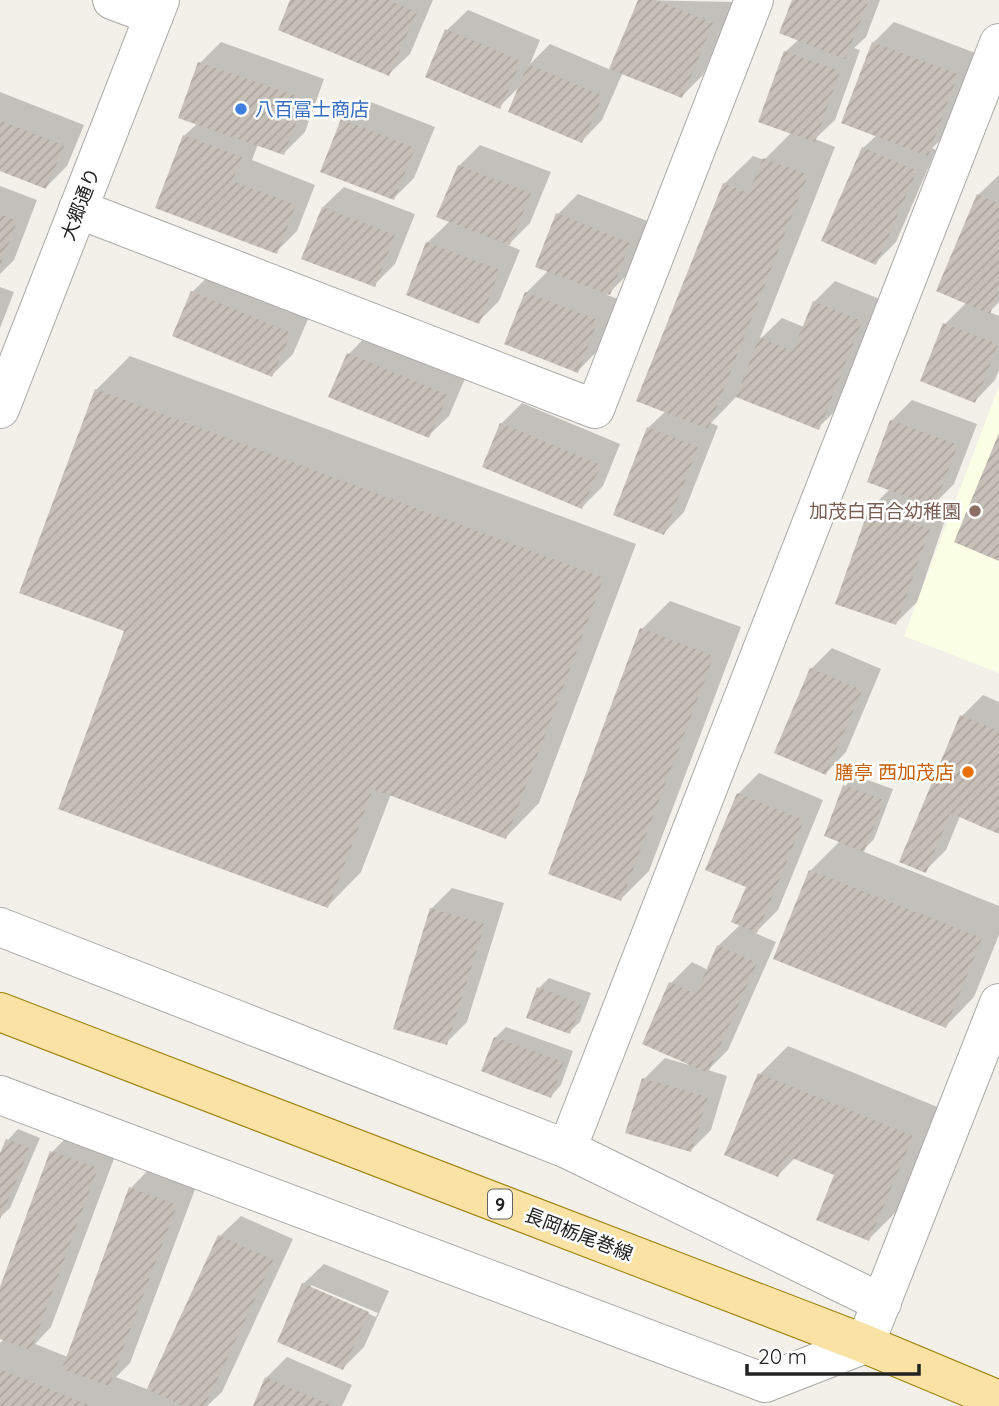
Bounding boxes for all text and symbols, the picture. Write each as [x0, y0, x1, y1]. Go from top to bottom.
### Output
place label: 八百冨士商店 [255, 97, 369, 121]
marker: 八百冨士商店 [233, 101, 249, 117]
street label: 大郷通り [55, 164, 105, 244]
place label: 加茂白百合幼稚園 [809, 499, 961, 523]
marker: 加茂白百合幼稚園 [967, 503, 983, 519]
place label: 膳亭 西加茂店 [835, 760, 954, 784]
marker: 膳亭 西加茂店 [960, 764, 976, 780]
road number: 9 [488, 1190, 512, 1218]
street label: 長岡栃尾巻線 [521, 1202, 637, 1266]
scale bar [747, 1332, 918, 1376]
text: 20 m [758, 1343, 807, 1369]

